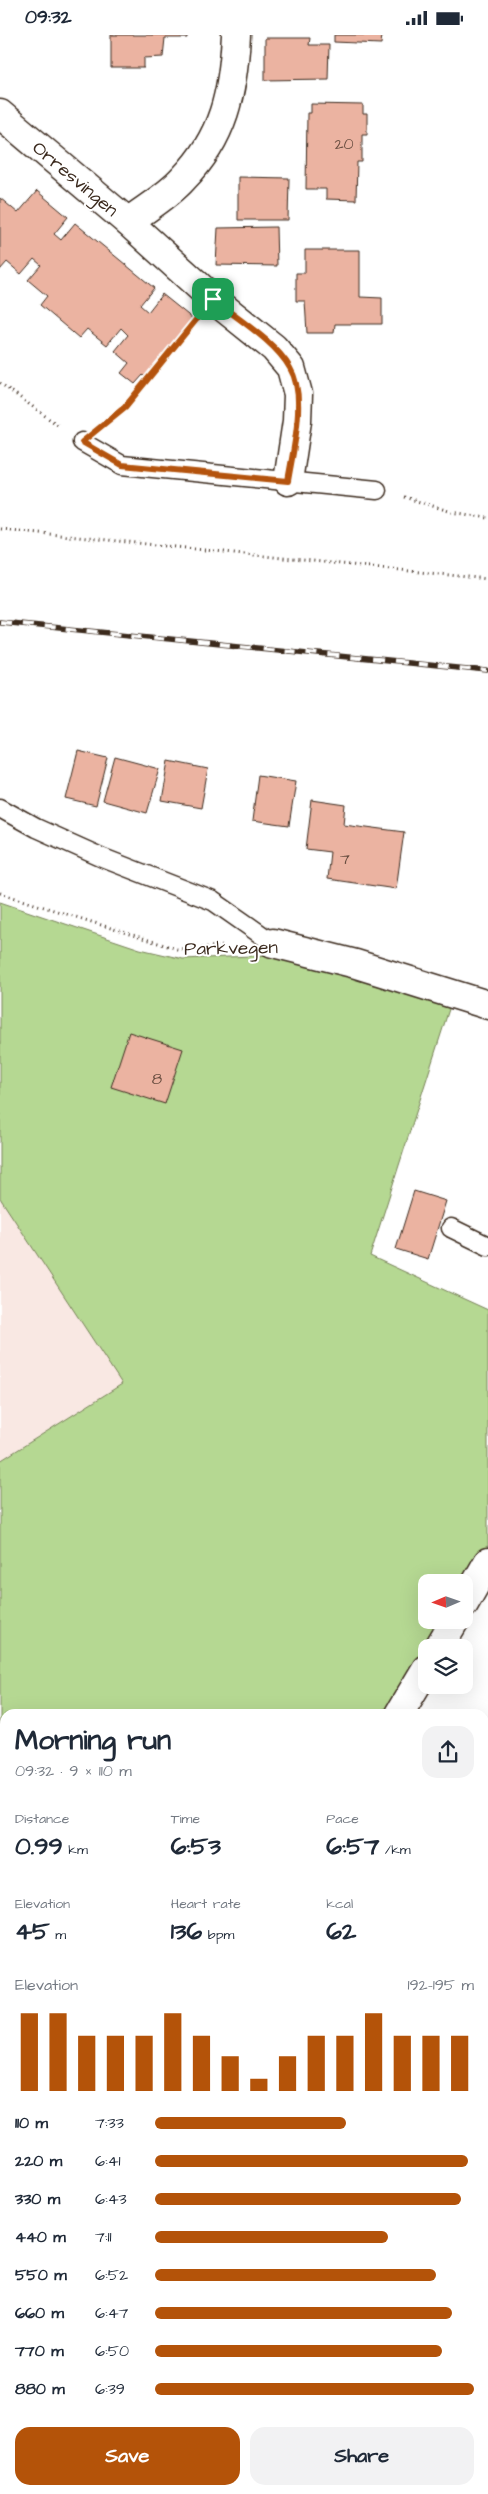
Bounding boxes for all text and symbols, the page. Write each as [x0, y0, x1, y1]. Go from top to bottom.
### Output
text: 09:32 [25, 4, 72, 31]
house number: 20 [334, 133, 354, 155]
street label: Orresvingen [25, 135, 124, 224]
pin [192, 278, 234, 320]
icon: arrive [199, 285, 227, 313]
house number: 7 [340, 848, 350, 870]
street label: Parkvegen [184, 934, 278, 964]
house number: 8 [152, 1068, 162, 1090]
north arrow [418, 1574, 472, 1629]
map controls [418, 1574, 473, 1694]
button: layers [418, 1639, 473, 1694]
text: Morning run [15, 1721, 171, 1760]
button: share [422, 1726, 474, 1778]
text: 09:32 · 9 × 110 m [15, 1760, 132, 1782]
text: Distance [15, 1809, 69, 1829]
text: Time [171, 1809, 200, 1829]
text: Pace [326, 1809, 359, 1829]
text: 0.99 [15, 1829, 63, 1864]
text: 6:53 [171, 1829, 221, 1864]
text: 6:57 [326, 1829, 379, 1864]
text: km [63, 1840, 88, 1860]
text: /km [379, 1840, 411, 1860]
text: Elevation [15, 1894, 70, 1914]
text: Heart rate [171, 1894, 241, 1914]
text: kcal [326, 1894, 353, 1914]
text: 45 [15, 1914, 50, 1949]
text: 136 [171, 1914, 202, 1949]
text: 62 [326, 1914, 356, 1949]
text: m [50, 1925, 66, 1945]
text: bpm [202, 1925, 234, 1945]
text: Elevation [15, 1974, 78, 1996]
text: 192–195 m [407, 1974, 474, 1996]
text: 110 m [15, 2112, 48, 2134]
text: 7:33 [95, 2112, 124, 2134]
text: 220 m [15, 2150, 62, 2172]
text: 6:41 [95, 2150, 121, 2172]
text: 330 m [15, 2188, 60, 2210]
text: 6:43 [95, 2188, 127, 2210]
text: 440 m [15, 2226, 66, 2248]
text: 7:11 [95, 2226, 112, 2248]
text: 550 m [15, 2264, 67, 2286]
text: 6:52 [95, 2264, 128, 2286]
text: 660 m [15, 2302, 64, 2324]
text: 6:47 [95, 2302, 128, 2324]
text: 770 m [15, 2340, 64, 2362]
text: 6:50 [95, 2340, 129, 2362]
text: 880 m [15, 2378, 65, 2400]
text: 6:39 [95, 2378, 125, 2400]
button: Save [15, 2427, 240, 2485]
button: Share [250, 2427, 474, 2485]

